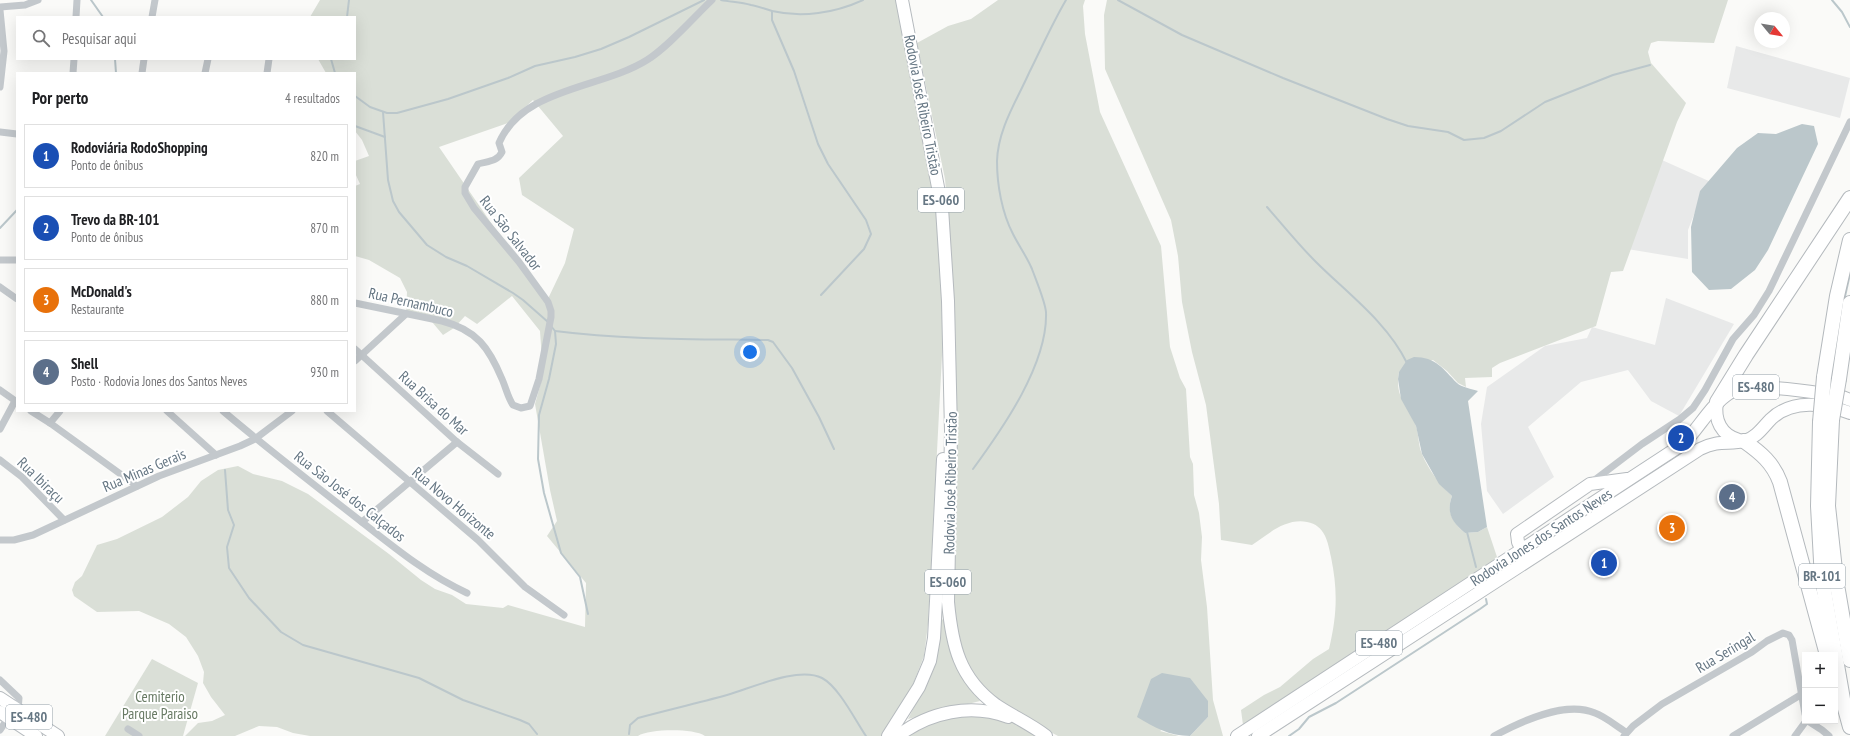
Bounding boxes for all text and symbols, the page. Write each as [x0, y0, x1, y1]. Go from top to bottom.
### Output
north arrow [1754, 12, 1790, 48]
search box [16, 16, 356, 60]
icon: search [30, 27, 52, 49]
text: Pesquisar aqui [62, 29, 136, 48]
street label: Rodovia José Ribeiro Tristão [900, 33, 946, 177]
text: Por perto [32, 87, 88, 109]
text: 4 resultados [285, 90, 340, 107]
text: Rodoviária RodoShopping [71, 138, 208, 157]
text: 1 [43, 148, 49, 165]
text: 820 m [310, 148, 339, 165]
text: Ponto de ônibus [71, 157, 143, 174]
road number: ES-060 [918, 188, 964, 212]
street label: Rua São Salvador [476, 192, 547, 275]
text: Trevo da BR-101 [71, 210, 159, 229]
text: 2 [43, 220, 49, 237]
text: 870 m [310, 220, 339, 237]
text: Ponto de ônibus [71, 229, 143, 246]
text: McDonald's [71, 282, 132, 301]
street label: Rua Pernambuco [367, 283, 455, 321]
text: 3 [43, 292, 49, 309]
text: 880 m [310, 292, 339, 309]
text: Restaurante [71, 301, 124, 318]
your location [740, 342, 760, 362]
text: Shell [71, 354, 98, 373]
text: 4 [43, 364, 49, 381]
text: 930 m [310, 364, 339, 381]
street label: Rua Brisa do Mar [395, 367, 473, 440]
text: Posto · Rodovia Jones dos Santos Neves [71, 373, 247, 390]
road number: ES-480 [1733, 375, 1779, 399]
street label: Rodovia José Ribeiro Tristão [939, 411, 961, 555]
pin: 2 [1668, 423, 1694, 453]
street label: Rua Minas Gerais [100, 444, 188, 496]
street label: Rua São José dos Calçados [290, 447, 410, 545]
street label: Rua Ibiraçu [13, 453, 69, 507]
street label: Rua Novo Horizonte [408, 463, 500, 543]
pin: 4 [1719, 482, 1745, 512]
street label: Rodovia Jones dos Santos Neves [1466, 484, 1616, 590]
pin: 3 [1659, 513, 1685, 543]
pin: 1 [1591, 548, 1617, 578]
road number: BR-101 [1799, 564, 1845, 588]
road number: ES-060 [925, 570, 971, 594]
street label: Rua Seringal [1692, 627, 1758, 677]
road number: ES-480 [1356, 631, 1402, 655]
map controls [1802, 652, 1838, 724]
button: + [1802, 652, 1838, 688]
park label: Cemiterio Parque Paraiso [122, 687, 198, 723]
button: − [1802, 688, 1838, 724]
road number: ES-480 [6, 705, 52, 729]

